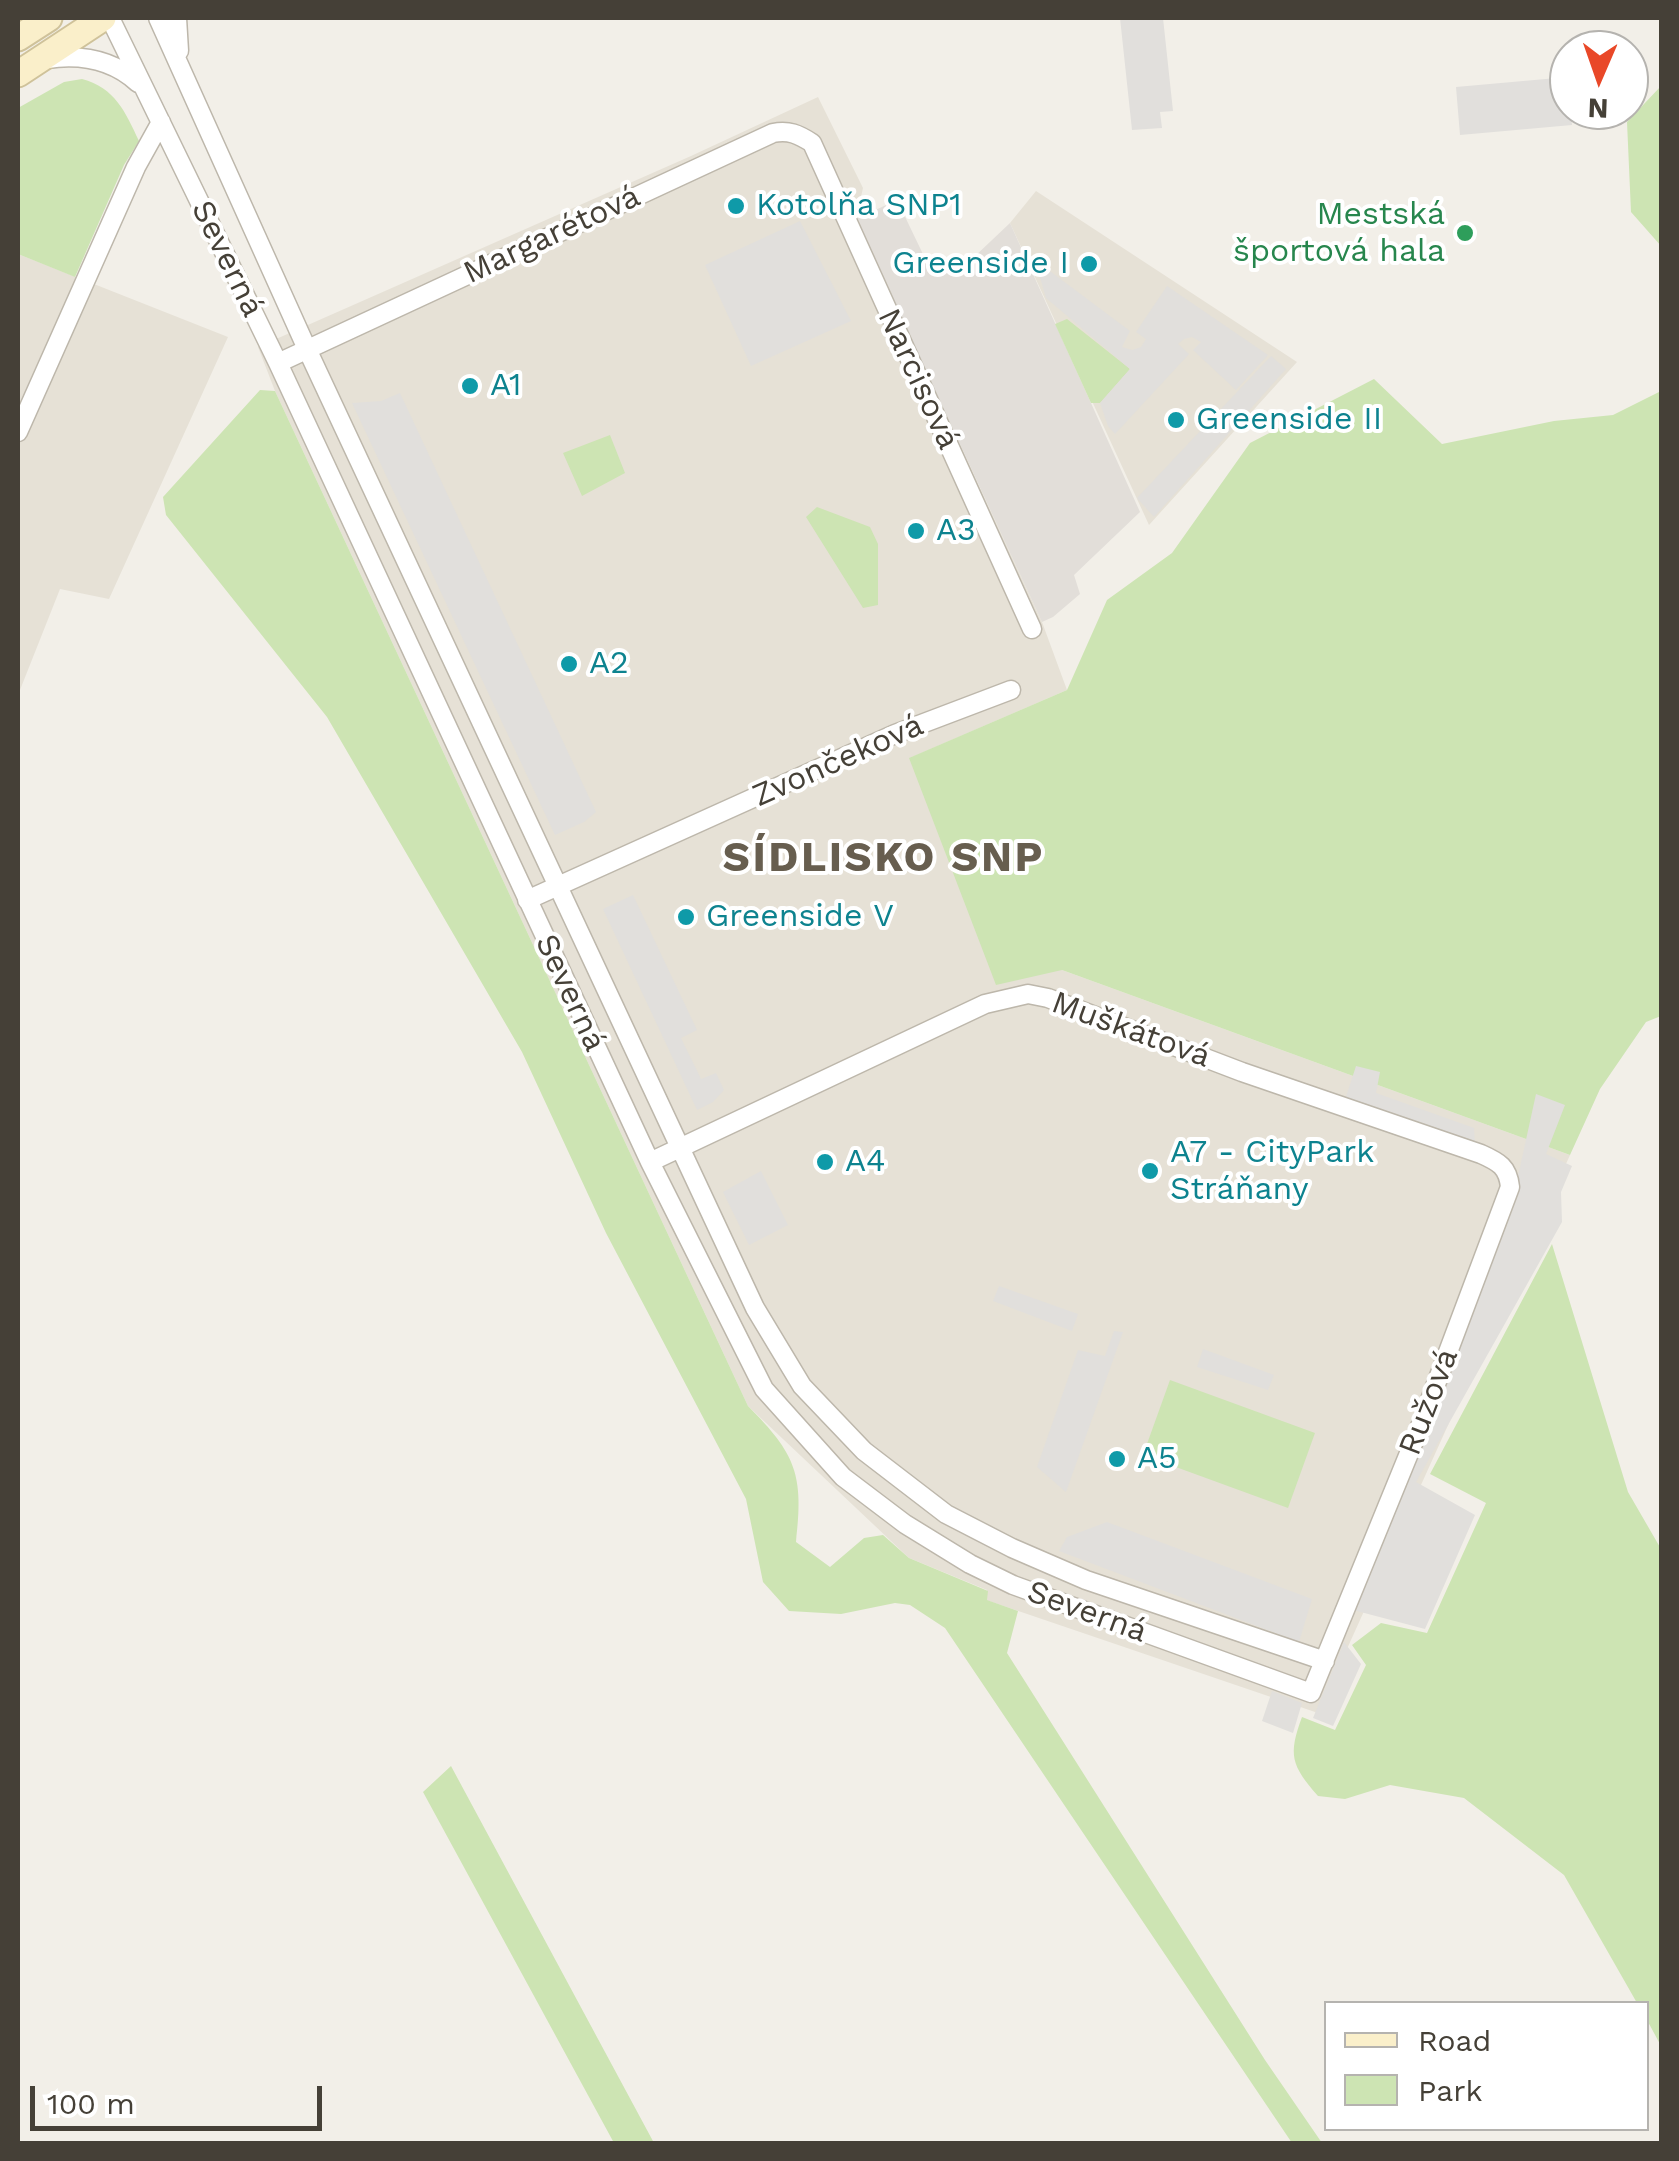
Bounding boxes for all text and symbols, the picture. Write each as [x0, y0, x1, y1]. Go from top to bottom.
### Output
north arrow [1549, 30, 1649, 130]
text: N [1587, 92, 1609, 125]
street label: Margarétová [458, 177, 646, 293]
place label: Kotolňa SNP1 [756, 187, 962, 225]
street label: Severná [182, 195, 272, 323]
marker: Kotolňa SNP1 [725, 195, 747, 217]
place label: Mestská športová hala [1233, 196, 1445, 271]
marker: Mestská športová hala [1454, 222, 1476, 244]
place label: Greenside I [892, 245, 1069, 283]
marker: Greenside I [1078, 253, 1100, 275]
street label: Narcisová [869, 303, 967, 455]
place label: A1 [490, 367, 521, 405]
marker: A1 [459, 375, 481, 397]
place label: Greenside II [1196, 401, 1382, 439]
marker: Greenside II [1165, 409, 1187, 431]
place label: A3 [936, 512, 976, 550]
marker: A3 [905, 520, 927, 542]
place label: A2 [589, 645, 629, 683]
marker: A2 [558, 653, 580, 675]
street label: Zvončeková [747, 706, 929, 816]
district label: SÍDLISKO SNP [723, 834, 1045, 884]
place label: Greenside V [706, 898, 894, 936]
marker: Greenside V [675, 906, 697, 928]
street label: Severná [526, 928, 614, 1058]
street label: Muškátová [1046, 984, 1216, 1076]
place label: A7 - CityPark Stráňany [1170, 1134, 1375, 1209]
place label: A4 [845, 1143, 886, 1181]
marker: A4 [814, 1151, 836, 1173]
marker: A7 - CityPark Stráňany [1139, 1160, 1161, 1182]
street label: Ružová [1391, 1343, 1467, 1461]
place label: A5 [1137, 1440, 1177, 1478]
marker: A5 [1106, 1448, 1128, 1470]
street label: Severná [1022, 1573, 1152, 1651]
legend [1324, 2001, 1649, 2131]
text: Road [1418, 2023, 1491, 2058]
scale bar [35, 2066, 328, 2128]
text: Park [1418, 2073, 1483, 2108]
text: 100 m [47, 2086, 135, 2121]

